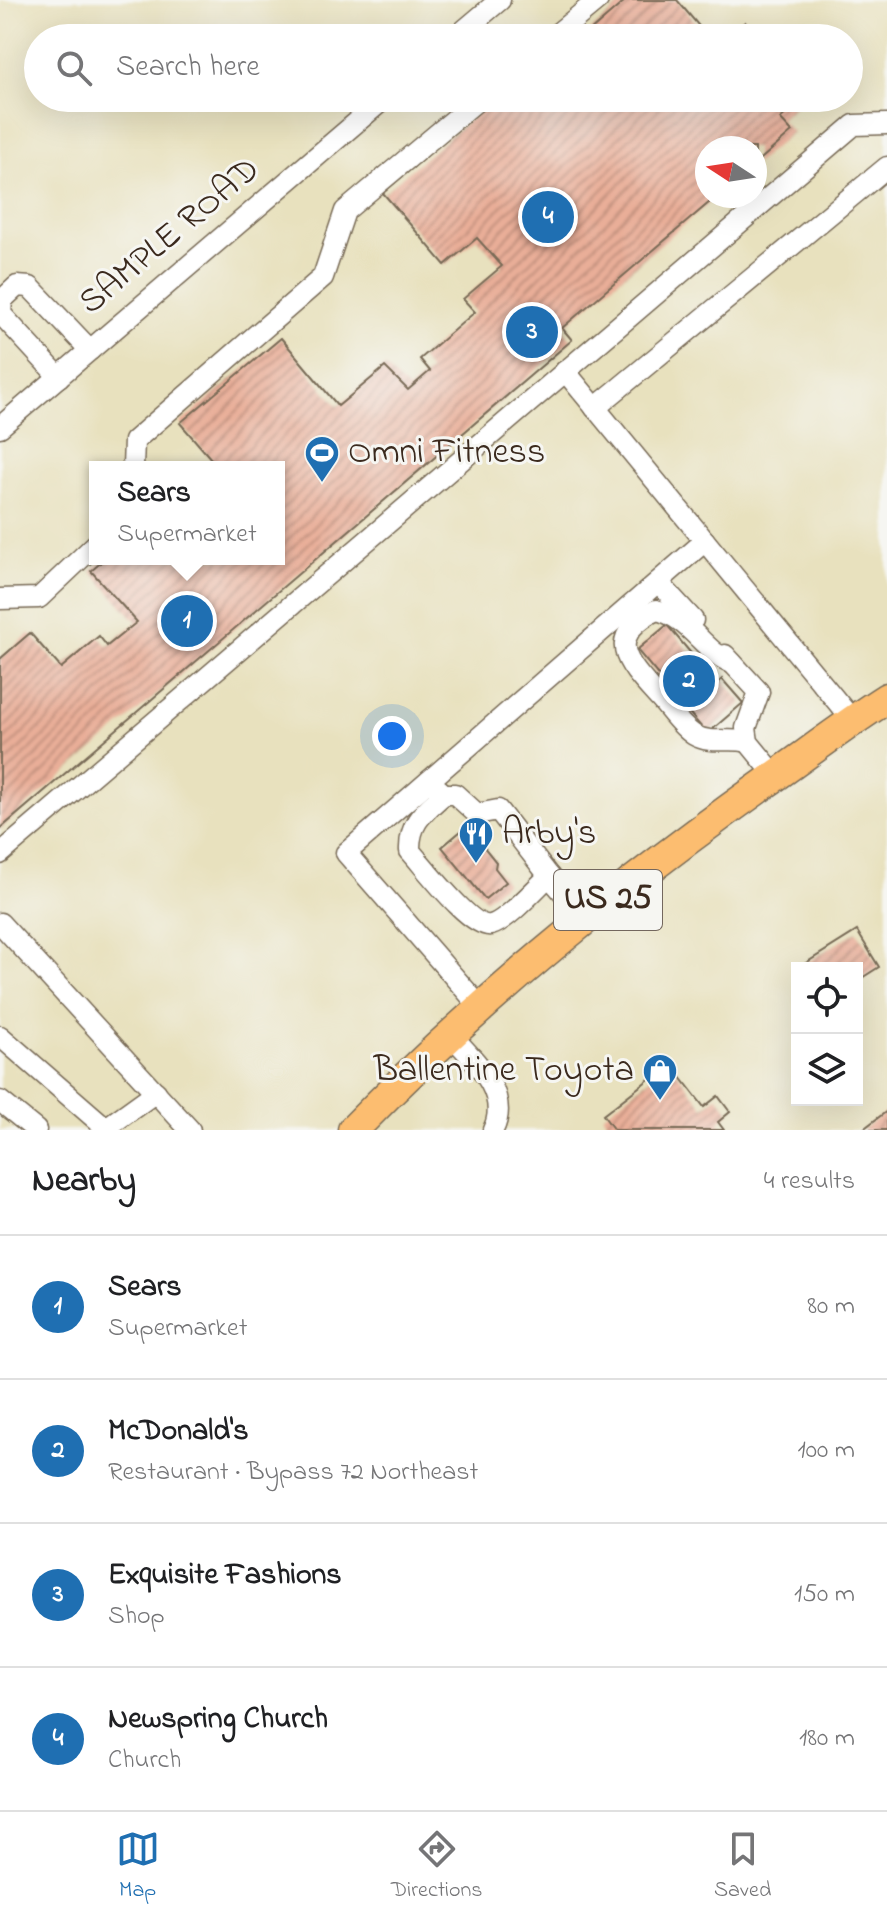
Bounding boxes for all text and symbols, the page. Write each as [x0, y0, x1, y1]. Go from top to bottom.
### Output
search box [24, 24, 863, 112]
icon: search [52, 46, 96, 90]
text: Search here [116, 46, 260, 90]
north arrow [695, 136, 767, 208]
street label: SAMPLE ROAD [68, 145, 272, 329]
pin: 4 [522, 187, 574, 247]
pin: 3 [506, 302, 558, 362]
place label: Omni Fitness [348, 427, 545, 480]
sports icon: Omni Fitness [303, 434, 341, 484]
popup [89, 461, 285, 565]
text: Sears [117, 472, 191, 516]
text: Supermarket [117, 516, 257, 554]
pin: 1 [161, 591, 213, 651]
pin: 2 [663, 651, 715, 711]
your location [372, 716, 412, 756]
place label: Arby's [502, 808, 596, 861]
restaurant icon: Arby's [457, 815, 495, 865]
road number: US 25 [554, 870, 662, 930]
map controls [791, 962, 863, 1106]
button: locate [791, 962, 863, 1034]
button: layers [791, 1034, 863, 1106]
place label: Ballentine Toyota [373, 1045, 634, 1098]
shop icon: Ballentine Toyota [641, 1052, 679, 1102]
text: Nearby [32, 1157, 136, 1207]
text: 4 results [764, 1163, 855, 1201]
text: Sears [108, 1266, 181, 1310]
text: 1 [54, 1288, 62, 1326]
text: 80 m [807, 1288, 855, 1326]
text: Supermarket [108, 1310, 247, 1348]
text: McDonald's [108, 1410, 248, 1454]
text: 2 [52, 1432, 64, 1470]
text: 100 m [798, 1432, 855, 1470]
text: Restaurant · Bypass 72 Northeast [108, 1454, 478, 1492]
text: Exquisite Fashions [108, 1554, 342, 1598]
text: 3 [53, 1576, 63, 1614]
text: 150 m [794, 1576, 855, 1614]
text: Shop [108, 1598, 165, 1636]
text: Newspring Church [108, 1698, 328, 1742]
text: 4 [53, 1720, 63, 1758]
text: 180 m [799, 1720, 855, 1758]
text: Church [108, 1742, 181, 1780]
tab: Map [116, 1827, 160, 1907]
tab: Directions [391, 1827, 483, 1907]
tab: Saved [714, 1827, 771, 1907]

